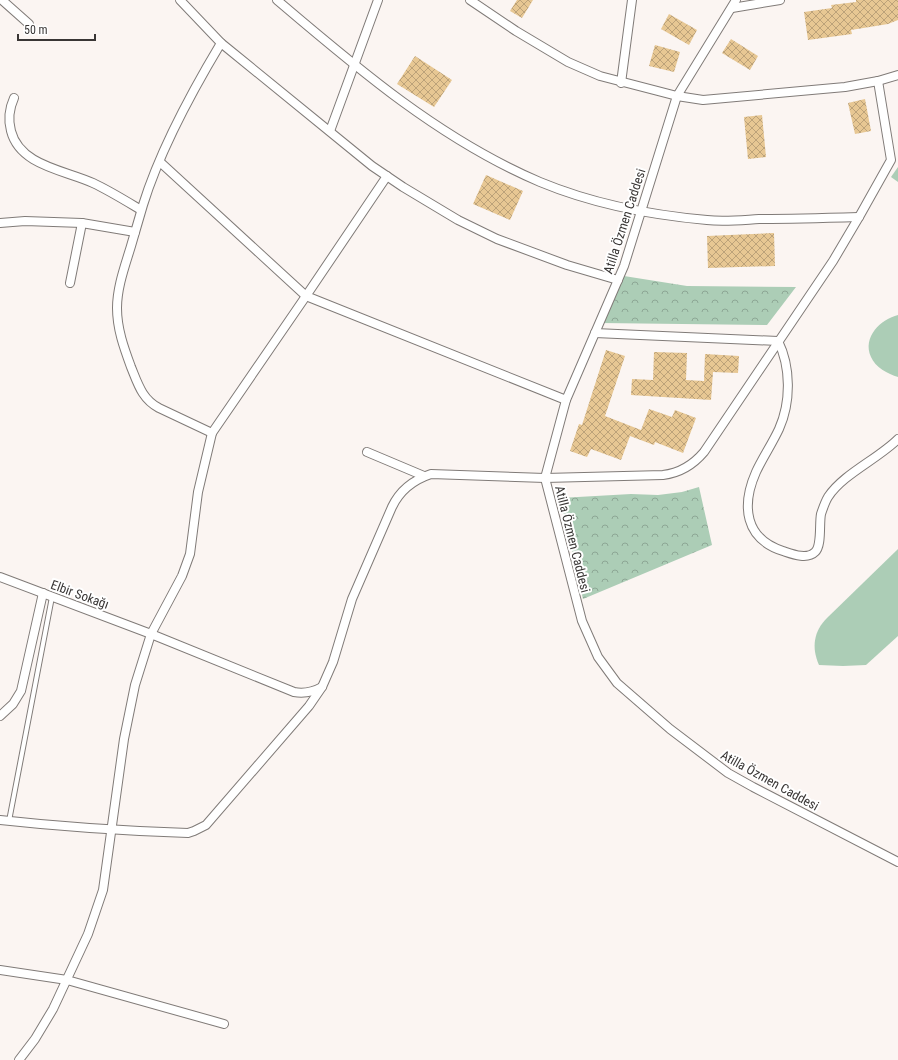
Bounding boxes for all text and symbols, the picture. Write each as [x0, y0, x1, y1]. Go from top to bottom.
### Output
scale bar [18, 16, 95, 42]
text: 50 m [24, 23, 48, 37]
street label: Atilla Özmen Caddesi [600, 167, 649, 276]
street label: Atilla Özmen Caddesi [552, 484, 593, 594]
street label: Elbir Sokağı [49, 577, 111, 612]
street label: Atilla Özmen Caddesi [718, 747, 821, 814]

